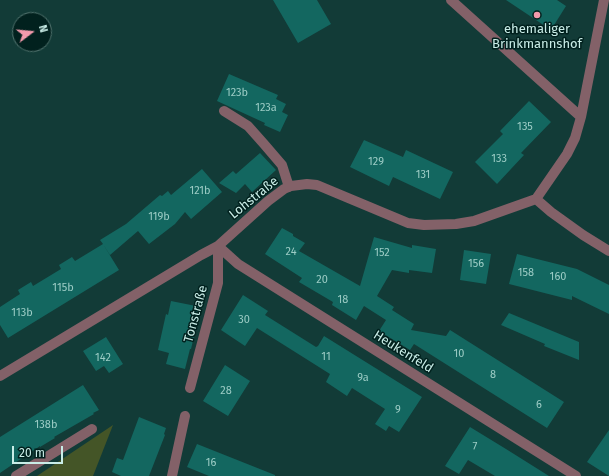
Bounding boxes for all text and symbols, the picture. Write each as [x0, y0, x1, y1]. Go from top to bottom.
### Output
marker: ehemaliger Brinkmannshof [532, 10, 542, 20]
north arrow [12, 12, 52, 52]
place label: ehemaliger Brinkmannshof [492, 21, 582, 52]
text: N [36, 24, 50, 34]
house number: 123b [226, 86, 248, 100]
house number: 123a [255, 101, 277, 115]
house number: 135 [517, 120, 533, 134]
house number: 133 [491, 152, 507, 166]
house number: 129 [368, 155, 384, 169]
house number: 131 [416, 168, 430, 182]
street label: Lohstraße [226, 174, 282, 222]
house number: 121b [189, 184, 211, 198]
house number: 119b [148, 210, 170, 224]
house number: 24 [286, 245, 296, 259]
house number: 152 [374, 246, 390, 260]
house number: 156 [468, 257, 484, 271]
house number: 158 [518, 266, 534, 280]
house number: 160 [550, 270, 566, 284]
house number: 20 [316, 273, 328, 287]
house number: 115b [52, 281, 74, 295]
street label: Tonstraße [181, 284, 211, 344]
house number: 18 [338, 293, 348, 307]
house number: 113b [11, 306, 33, 320]
house number: 30 [238, 313, 250, 327]
street label: Heukenfeld [370, 327, 436, 377]
house number: 10 [454, 347, 464, 361]
house number: 11 [321, 350, 331, 364]
house number: 142 [95, 351, 111, 365]
house number: 8 [490, 368, 496, 382]
house number: 9a [357, 371, 369, 385]
house number: 28 [220, 384, 232, 398]
house number: 6 [536, 398, 542, 412]
house number: 9 [395, 403, 401, 417]
house number: 138b [35, 418, 57, 432]
scale bar [14, 438, 65, 464]
house number: 7 [473, 440, 477, 454]
text: 20 m [19, 446, 45, 460]
house number: 16 [206, 456, 216, 470]

